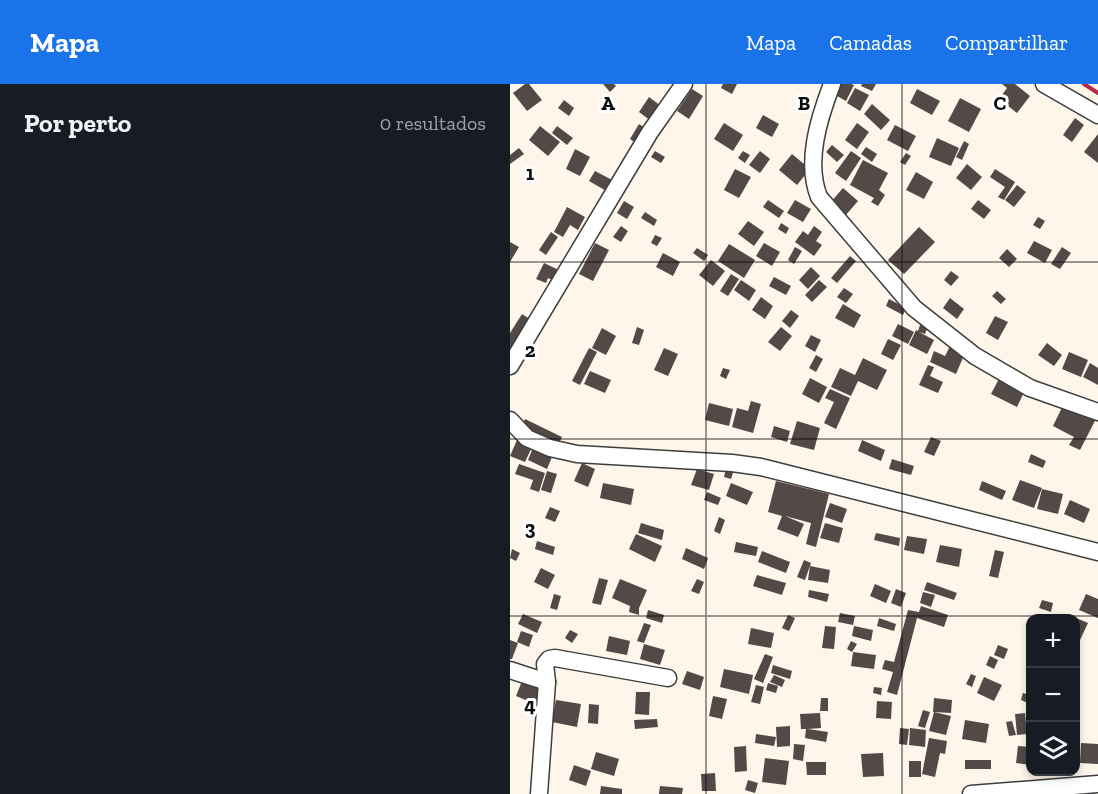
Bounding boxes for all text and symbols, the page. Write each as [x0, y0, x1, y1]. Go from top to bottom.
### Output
text: Mapa [30, 26, 99, 59]
text: Mapa [746, 30, 796, 55]
text: Camadas [829, 30, 912, 55]
text: Compartilhar [945, 30, 1068, 55]
text: A [601, 91, 615, 115]
text: B [798, 91, 810, 115]
text: C [994, 91, 1007, 115]
text: Por perto [24, 107, 131, 139]
text: 0 resultados [380, 111, 486, 135]
text: 1 [526, 161, 534, 185]
text: 2 [525, 338, 536, 362]
text: 3 [525, 516, 536, 540]
map controls [1026, 614, 1080, 776]
button: + [1026, 614, 1080, 668]
button: − [1026, 668, 1080, 722]
text: 4 [524, 693, 536, 717]
button: layers [1026, 722, 1080, 776]

